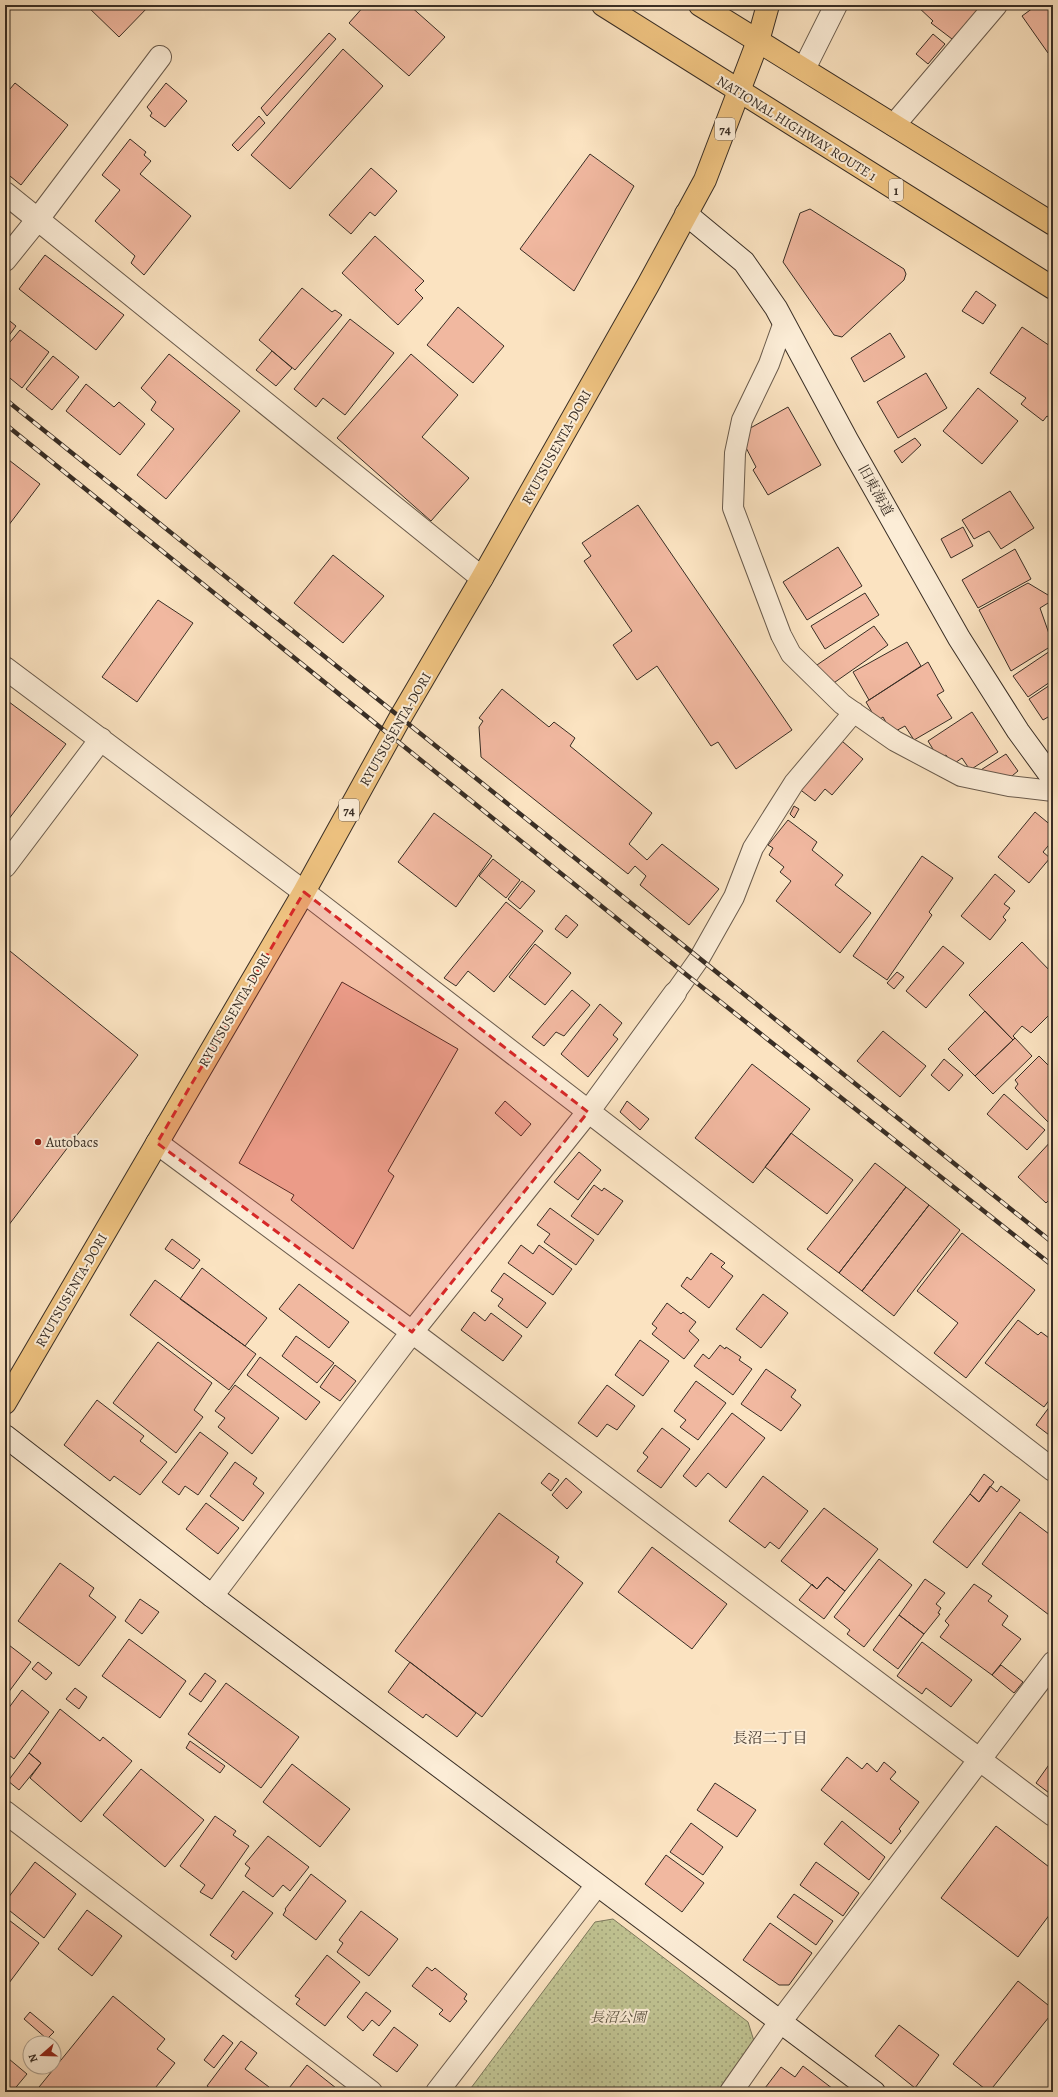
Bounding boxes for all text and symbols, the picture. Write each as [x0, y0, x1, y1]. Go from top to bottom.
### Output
street label: NATIONAL HIGHWAY ROUTE 1 [713, 71, 880, 186]
road number: 74 [715, 118, 735, 140]
road number: 1 [889, 179, 903, 201]
street label: RYUTSUSENTA-DORI [517, 386, 596, 508]
street label: 旧東海道 [854, 461, 897, 519]
street label: RYUTSUSENTA-DORI [355, 669, 436, 790]
road number: 74 [339, 799, 359, 821]
street label: RYUTSUSENTA-DORI [194, 950, 275, 1071]
place label: Autobacs [45, 1133, 98, 1152]
marker: Autobacs [33, 1137, 43, 1147]
street label: RYUTSUSENTA-DORI [31, 1230, 112, 1351]
district label: 長沼二丁目 [732, 1728, 808, 1748]
park label: 長沼公園 [590, 2008, 648, 2027]
north arrow [22, 2035, 62, 2075]
text: N [25, 2052, 41, 2065]

